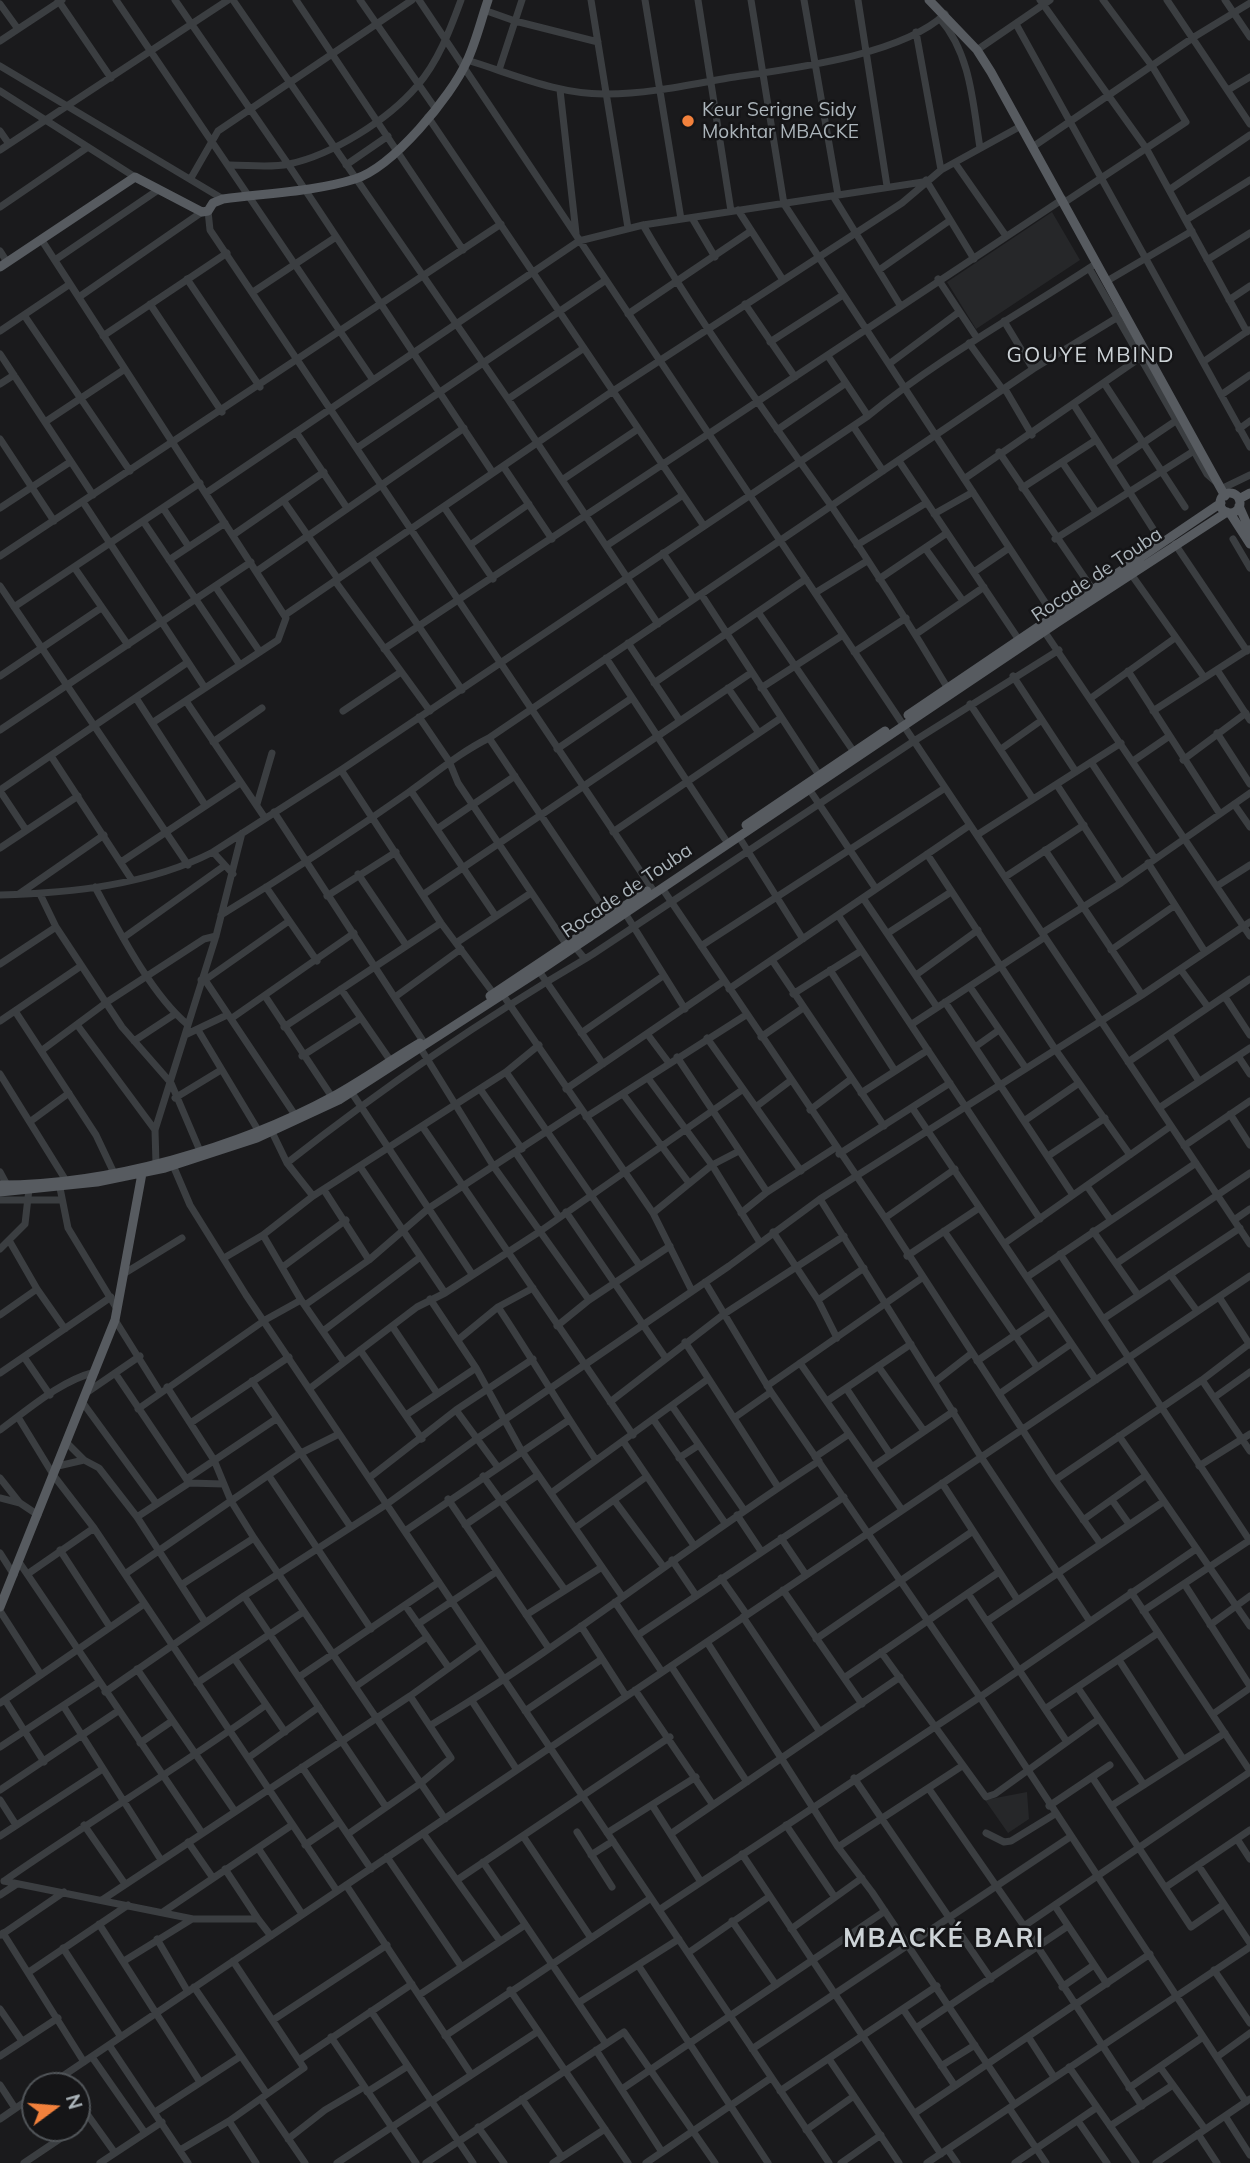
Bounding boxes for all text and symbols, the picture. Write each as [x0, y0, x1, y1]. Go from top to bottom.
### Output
place label: Keur Serigne Sidy Mokhtar MBACKE [702, 99, 859, 143]
marker: Keur Serigne Sidy Mokhtar MBACKE [680, 113, 696, 129]
district label: GOUYE MBIND [1008, 343, 1174, 369]
street label: Rocade de Touba [1027, 523, 1167, 627]
street label: Rocade de Touba [557, 839, 697, 943]
district label: MBACKÉ BARI [844, 1923, 1044, 1955]
north arrow [21, 2072, 91, 2142]
text: N [61, 2092, 88, 2112]

